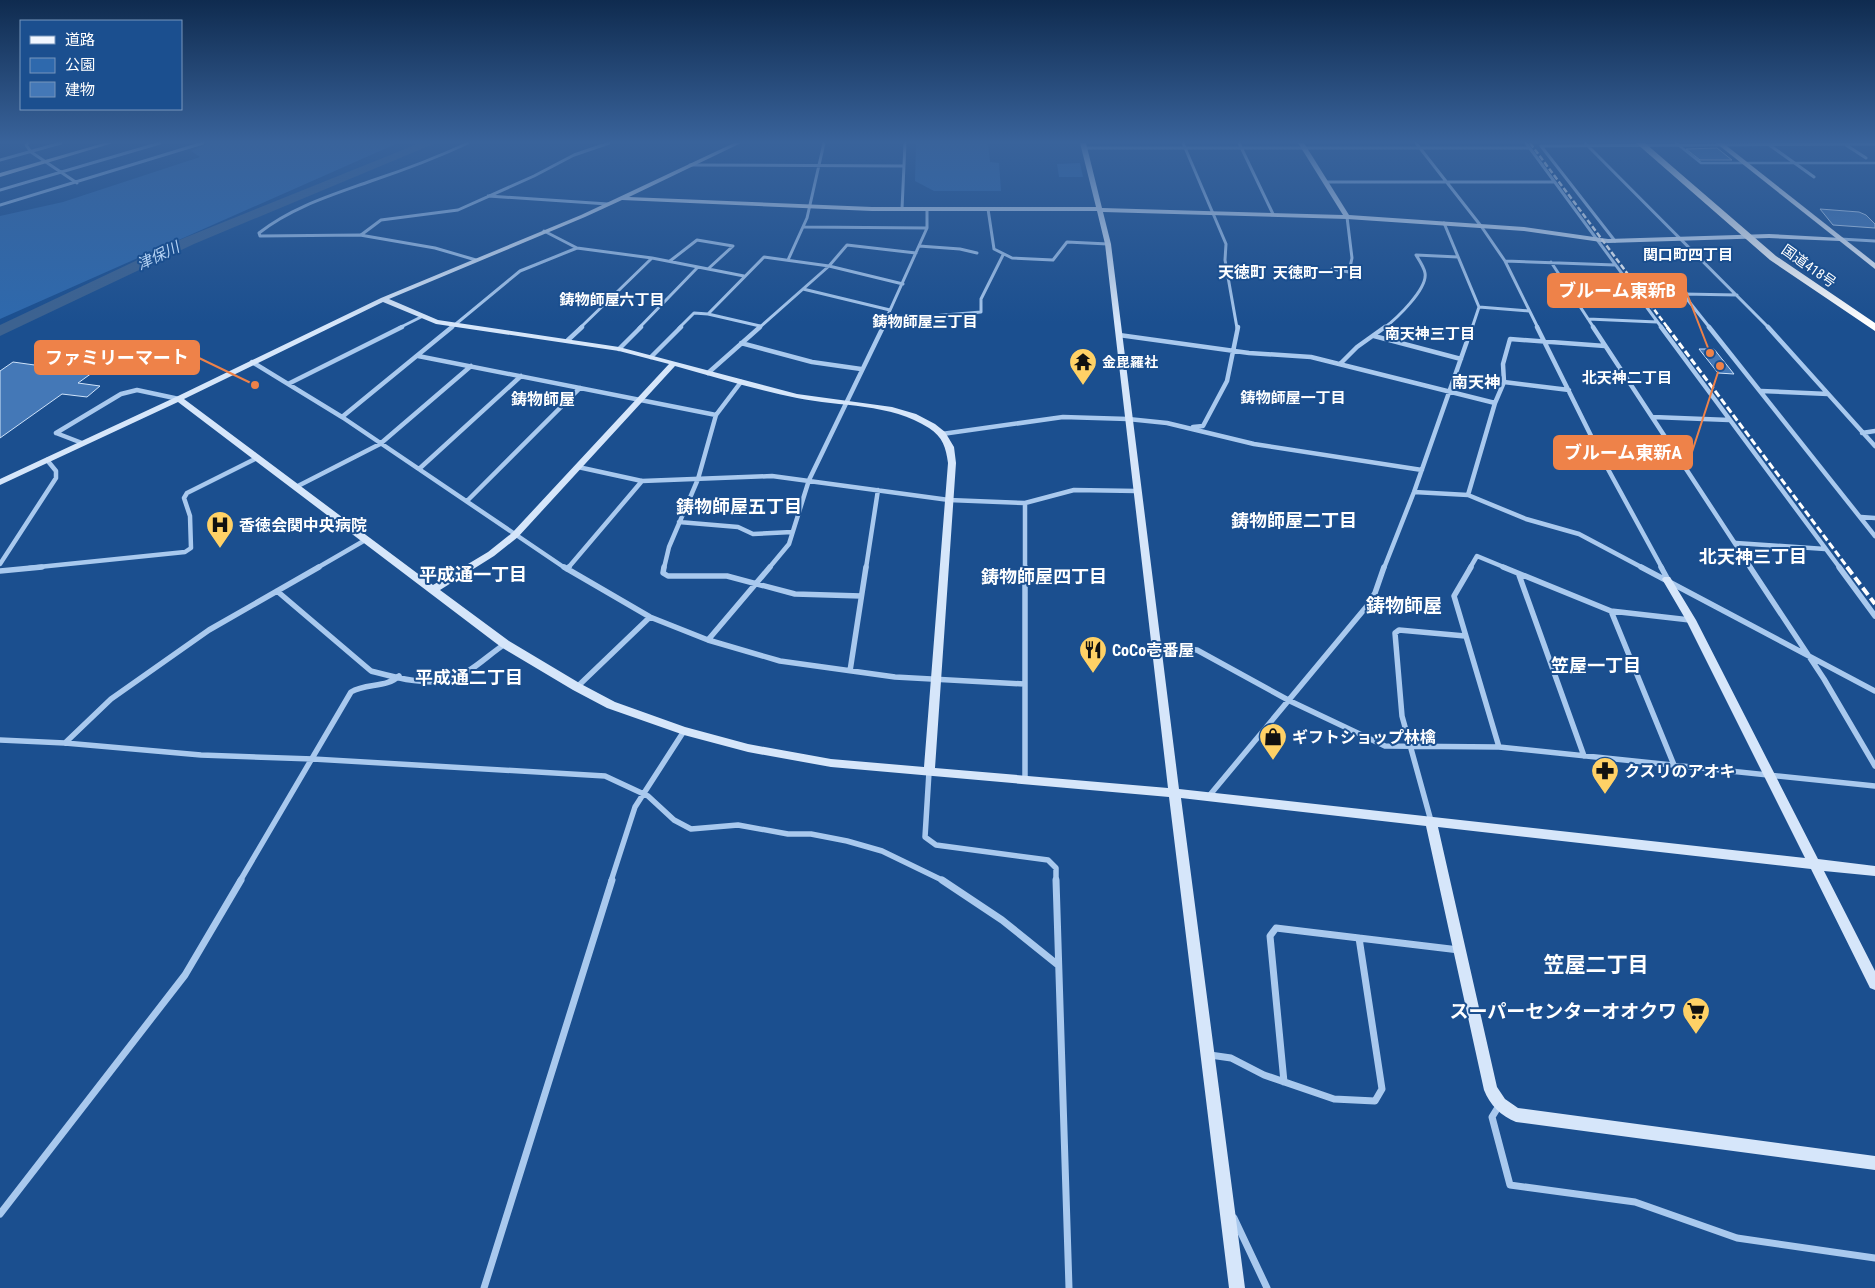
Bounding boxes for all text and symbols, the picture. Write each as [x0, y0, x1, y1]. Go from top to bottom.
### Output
legend [20, 20, 182, 110]
text: 道路 [65, 31, 95, 49]
text: 公園 [65, 56, 95, 74]
text: 建物 [65, 81, 95, 99]
water label: 津保川 [134, 237, 184, 274]
street label: 国道418号 [1779, 241, 1839, 291]
district label: 関口町四丁目 [1643, 246, 1733, 264]
district label: 天徳町 [1218, 263, 1266, 282]
district label: 天徳町一丁目 [1273, 264, 1363, 282]
callout: ブルーム東新B [1548, 274, 1686, 307]
text: ブルーム東新B [1558, 280, 1676, 301]
district label: 鋳物師屋六丁目 [558, 291, 665, 309]
district label: 鋳物師屋三丁目 [871, 313, 978, 331]
district label: 南天神三丁目 [1385, 325, 1475, 343]
callout: ファミリーマート [35, 341, 199, 374]
text: ファミリーマート [45, 347, 189, 368]
temple icon: 金毘羅社 [1068, 347, 1098, 386]
place label: 金毘羅社 [1102, 354, 1158, 370]
district label: 北天神二丁目 [1582, 369, 1672, 387]
district label: 南天神 [1452, 373, 1500, 392]
district label: 鋳物師屋一丁目 [1239, 389, 1346, 407]
district label: 鋳物師屋 [511, 390, 575, 409]
callout: ブルーム東新A [1554, 436, 1692, 469]
text: ブルーム東新A [1564, 442, 1682, 463]
district label: 鋳物師屋五丁目 [676, 496, 802, 517]
hospital icon: 香徳会関中央病院 [205, 510, 235, 549]
district label: 鋳物師屋二丁目 [1231, 510, 1357, 531]
place label: 香徳会関中央病院 [239, 516, 367, 535]
district label: 北天神三丁目 [1699, 546, 1807, 567]
district label: 平成通一丁目 [419, 564, 527, 585]
district label: 鋳物師屋四丁目 [981, 566, 1107, 587]
district label: 鋳物師屋 [1365, 594, 1442, 617]
restaurant icon: CoCo壱番屋 [1078, 635, 1108, 674]
place label: CoCo壱番屋 [1112, 641, 1194, 660]
district label: 笠屋一丁目 [1551, 655, 1641, 676]
district label: 平成通二丁目 [415, 667, 523, 688]
shop icon: ギフトショップ林檎 [1258, 722, 1288, 761]
place label: ギフトショップ林檎 [1292, 728, 1436, 747]
pharmacy icon: クスリのアオキ [1590, 756, 1620, 795]
place label: クスリのアオキ [1624, 762, 1736, 781]
district label: 笠屋二丁目 [1544, 953, 1649, 977]
supermarket icon: スーパーセンターオオクワ [1681, 996, 1711, 1035]
place label: スーパーセンターオオクワ [1450, 1000, 1677, 1023]

